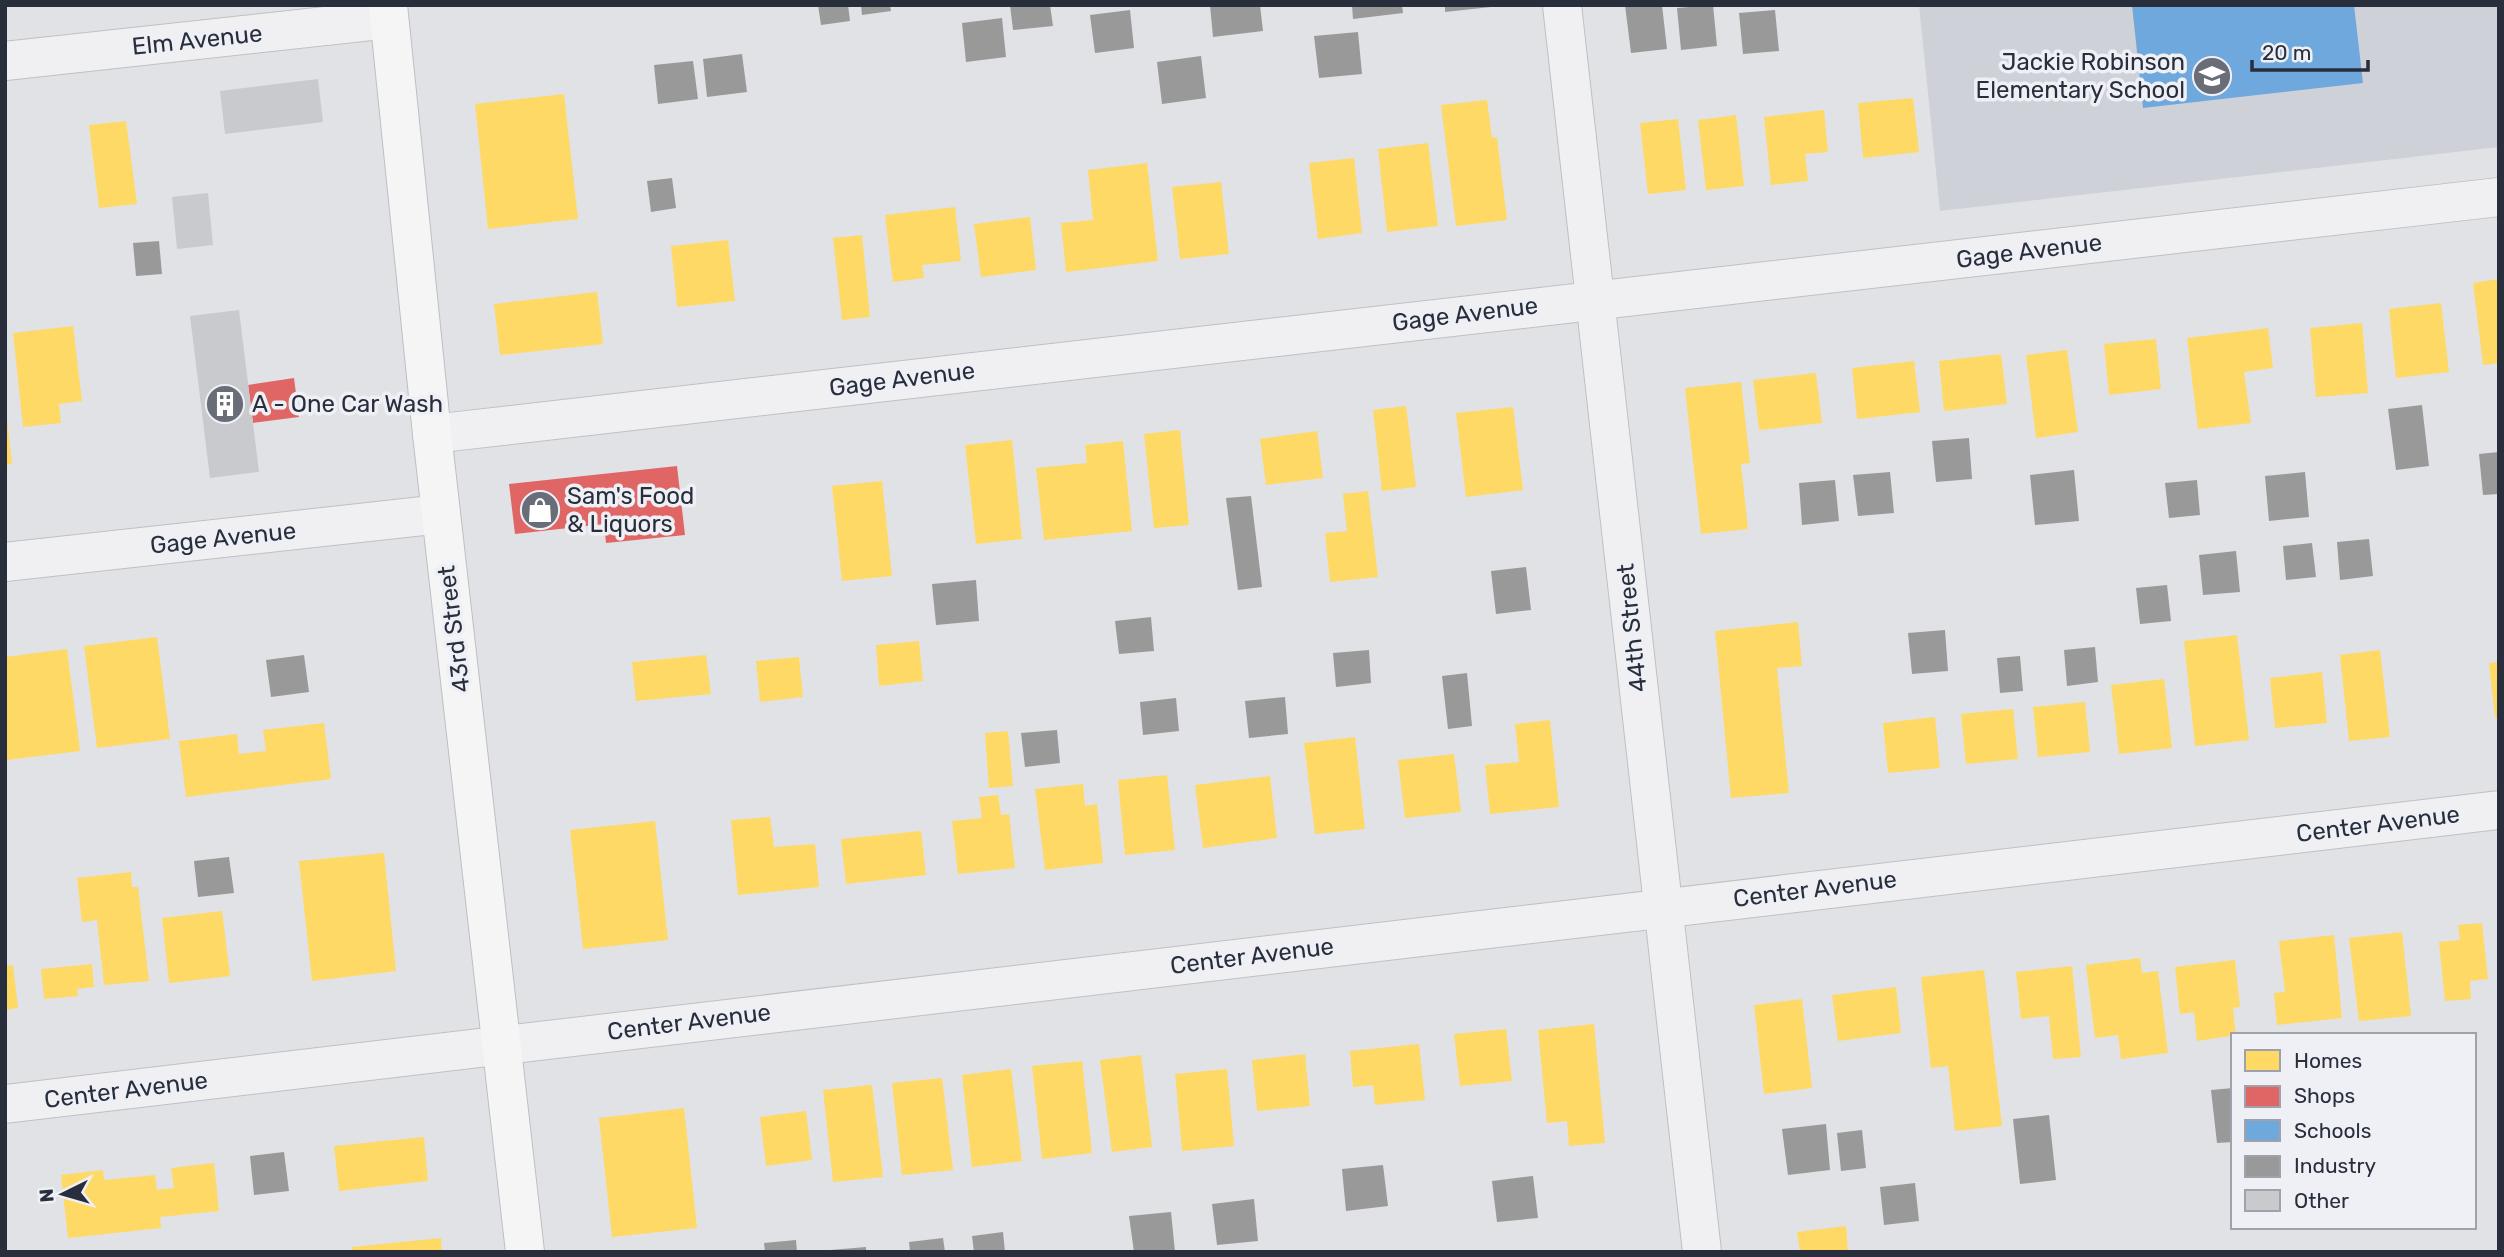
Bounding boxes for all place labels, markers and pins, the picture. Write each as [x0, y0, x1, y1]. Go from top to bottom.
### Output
place label: Jackie Robinson Elementary School [1976, 48, 2185, 104]
school or university icon: Jackie Robinson Elementary School [2191, 55, 2233, 97]
building icon: A - One Car Wash [204, 383, 246, 425]
place label: A - One Car Wash [252, 390, 443, 418]
place label: Sam's Food & Liquors [567, 482, 694, 538]
shop icon: Sam's Food & Liquors [519, 489, 561, 531]

